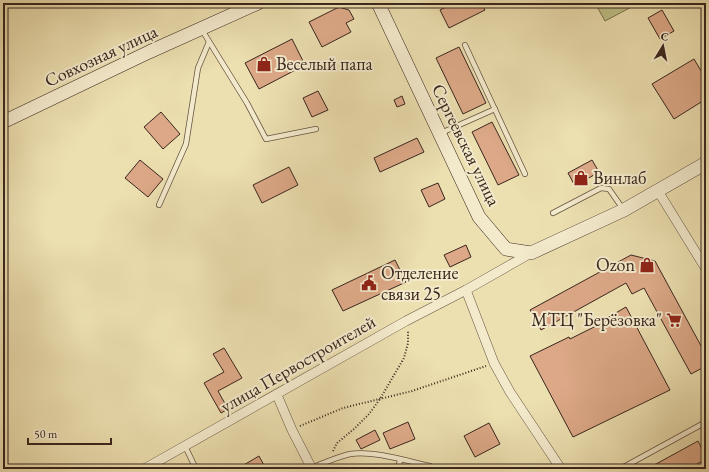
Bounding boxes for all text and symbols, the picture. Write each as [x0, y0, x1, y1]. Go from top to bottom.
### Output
street label: Совхозная улица [41, 19, 162, 92]
north arrow [643, 26, 683, 66]
text: С [660, 29, 670, 44]
place label: Веселый папа [276, 52, 373, 75]
shop icon: Веселый папа [255, 55, 273, 73]
street label: Сергеевская улица [427, 80, 506, 210]
place label: Винлаб [593, 166, 647, 189]
shop icon: Винлаб [572, 169, 590, 187]
place label: Ozon [596, 253, 635, 276]
shop icon: Ozon [638, 256, 656, 274]
place label: Отделение связи 25 [381, 261, 458, 305]
public building icon: Отделение связи 25 [360, 274, 378, 292]
place label: МТЦ "Берёзовка" [531, 308, 662, 331]
street label: улица Первостроителей [216, 309, 380, 417]
supermarket icon: МТЦ "Берёзовка" [665, 311, 683, 329]
scale bar [28, 420, 111, 446]
text: 50 m [34, 426, 58, 442]

